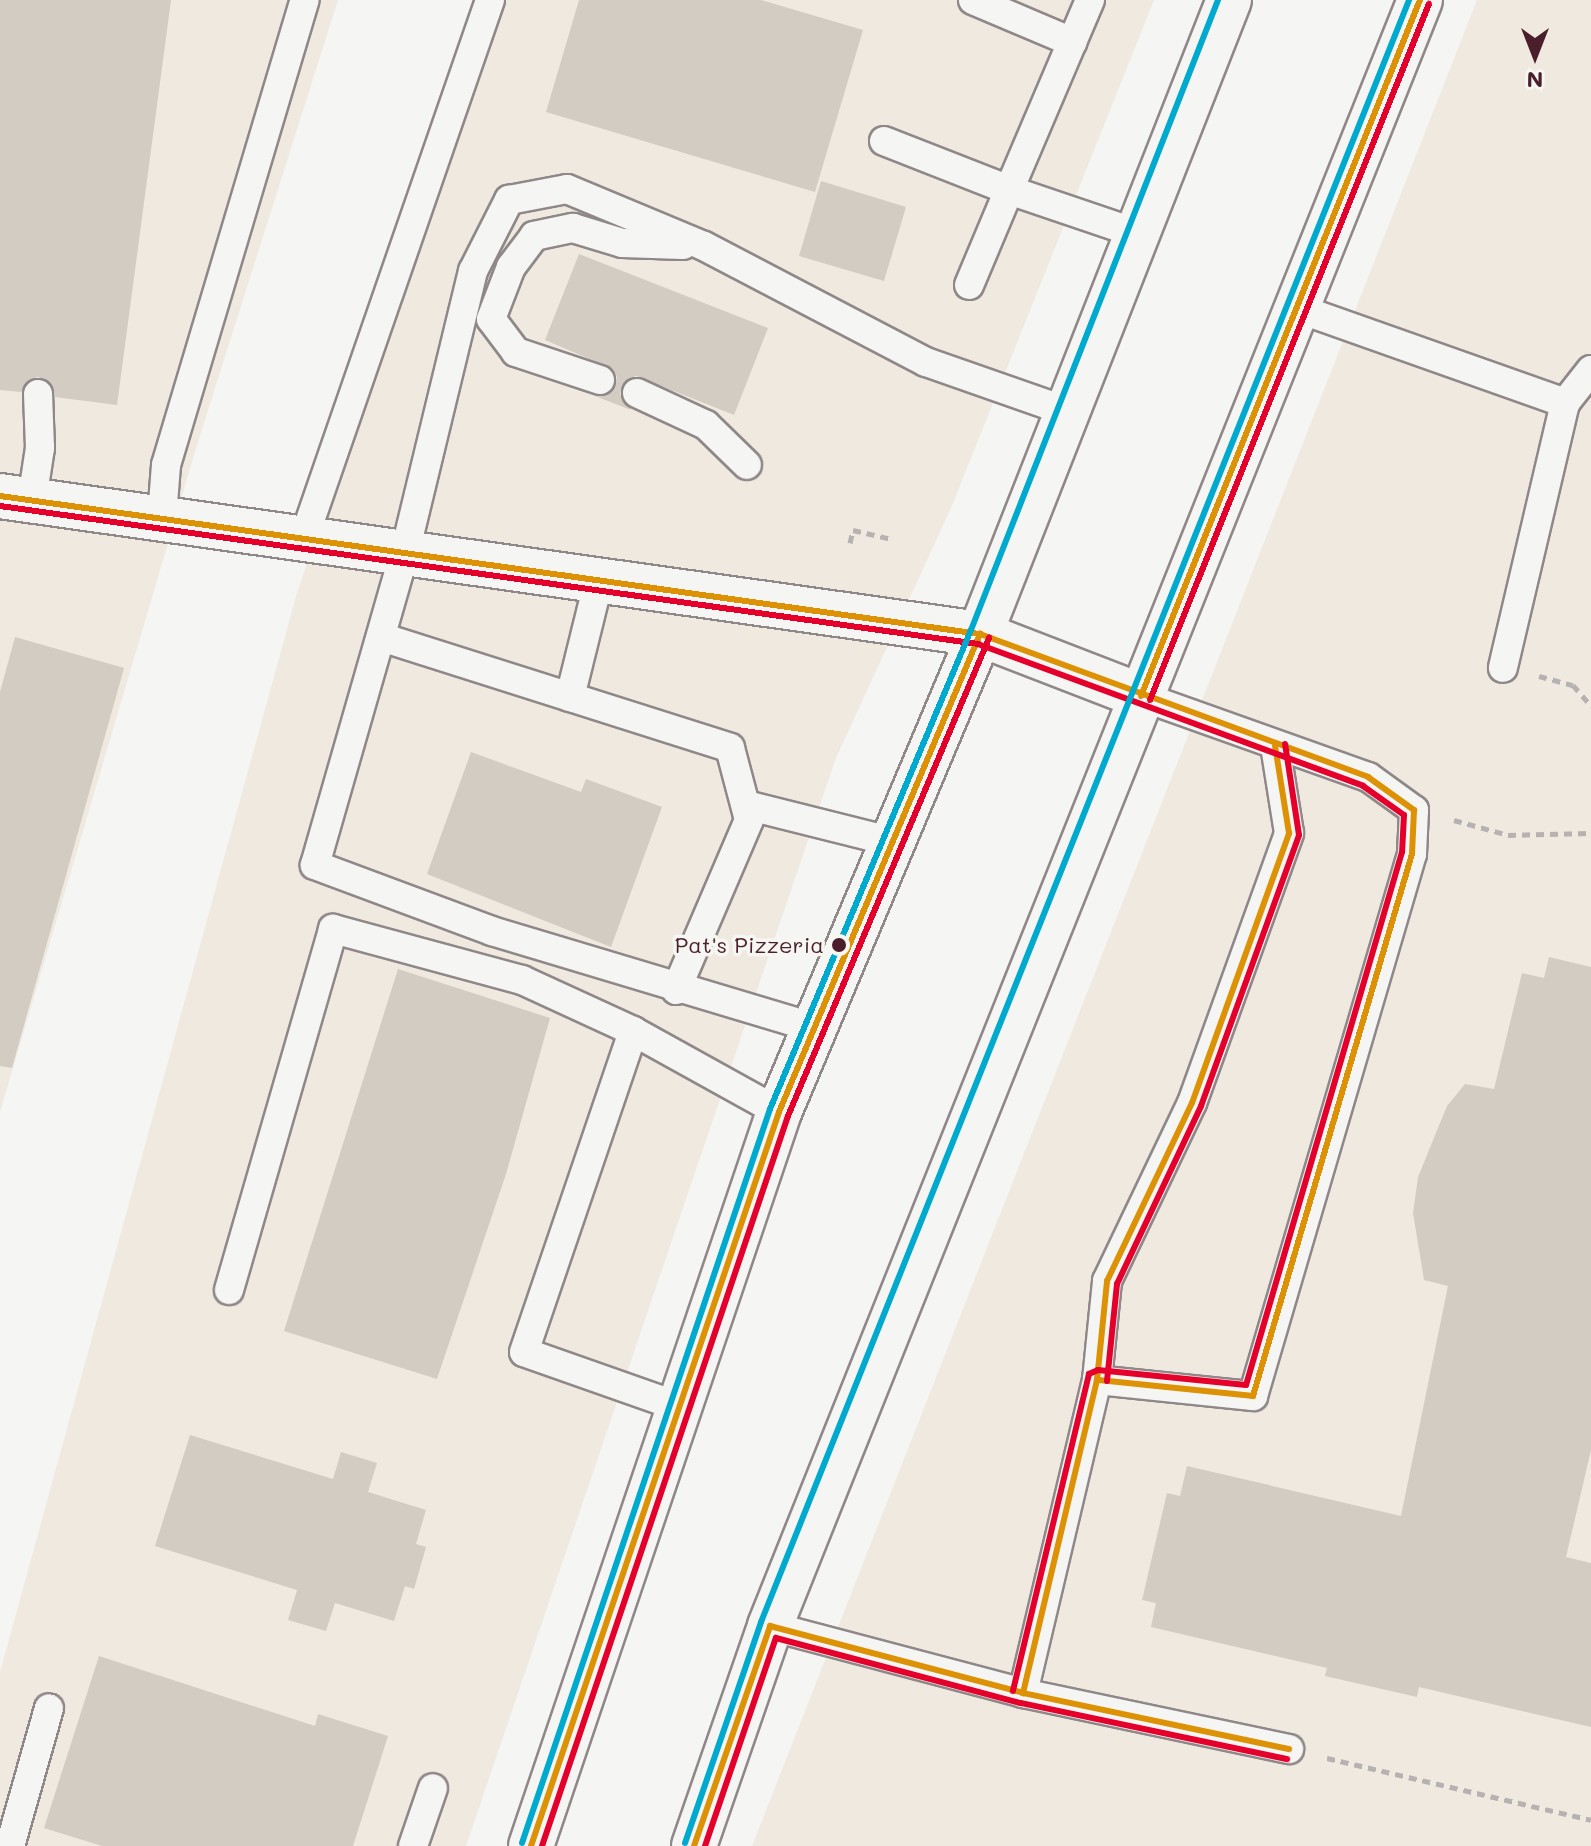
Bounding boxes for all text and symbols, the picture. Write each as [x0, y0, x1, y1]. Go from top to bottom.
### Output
north arrow [1495, 16, 1575, 96]
text: N [1527, 66, 1543, 95]
place label: Pat's Pizzeria [675, 932, 824, 958]
marker: Pat's Pizzeria [831, 937, 847, 953]

